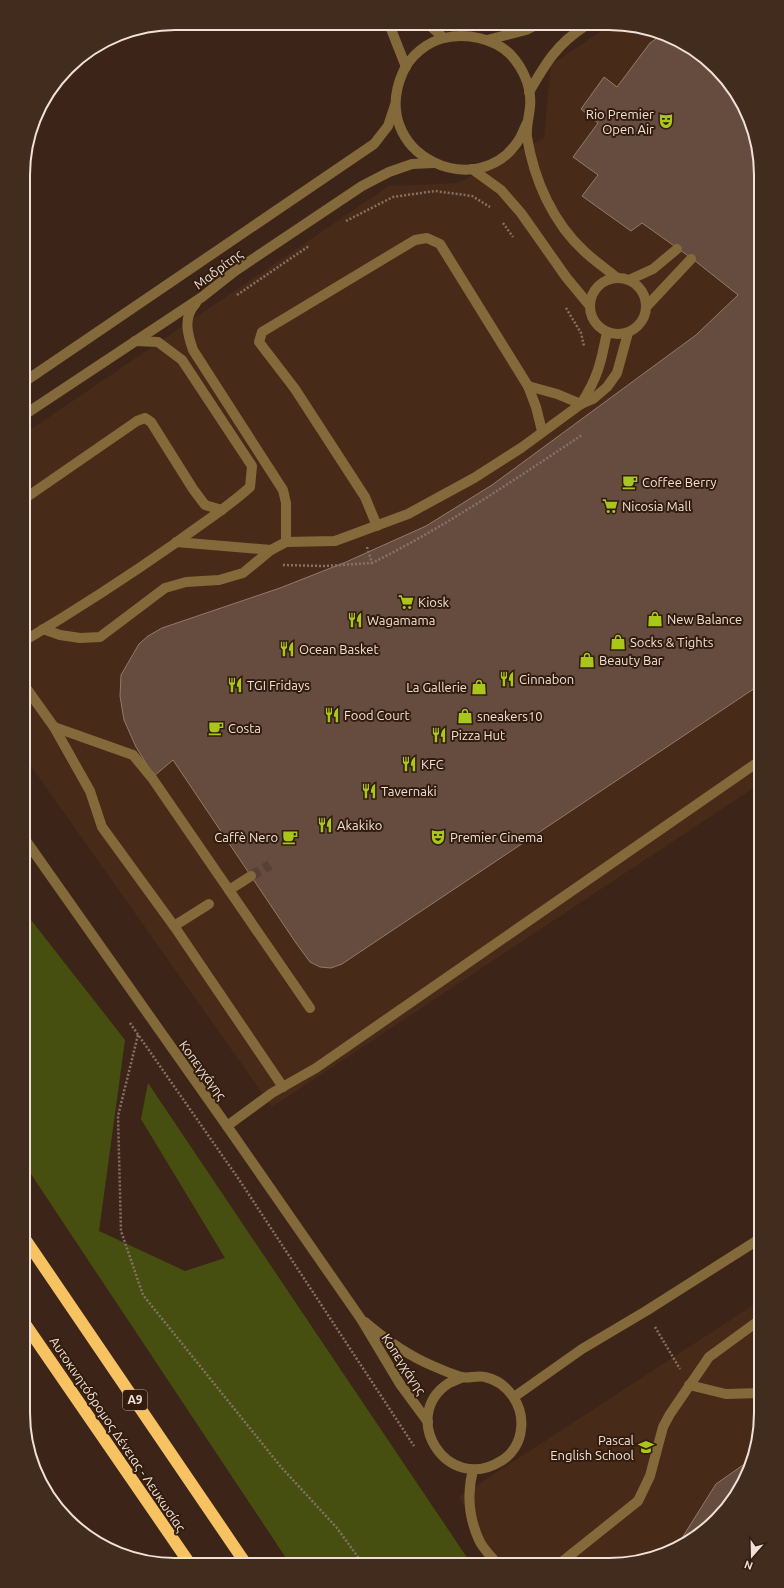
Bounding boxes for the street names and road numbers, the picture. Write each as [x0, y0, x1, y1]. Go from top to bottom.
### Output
street label: Μαδρίτης [191, 246, 246, 292]
street label: Κοπεγχάγης [176, 1038, 229, 1103]
street label: Κοπεγχάγης [378, 1331, 429, 1398]
street label: Αυτοκινητόδρομος Δένειας - Λευκωσίας [47, 1334, 189, 1535]
road number: A9 [123, 1390, 147, 1410]

